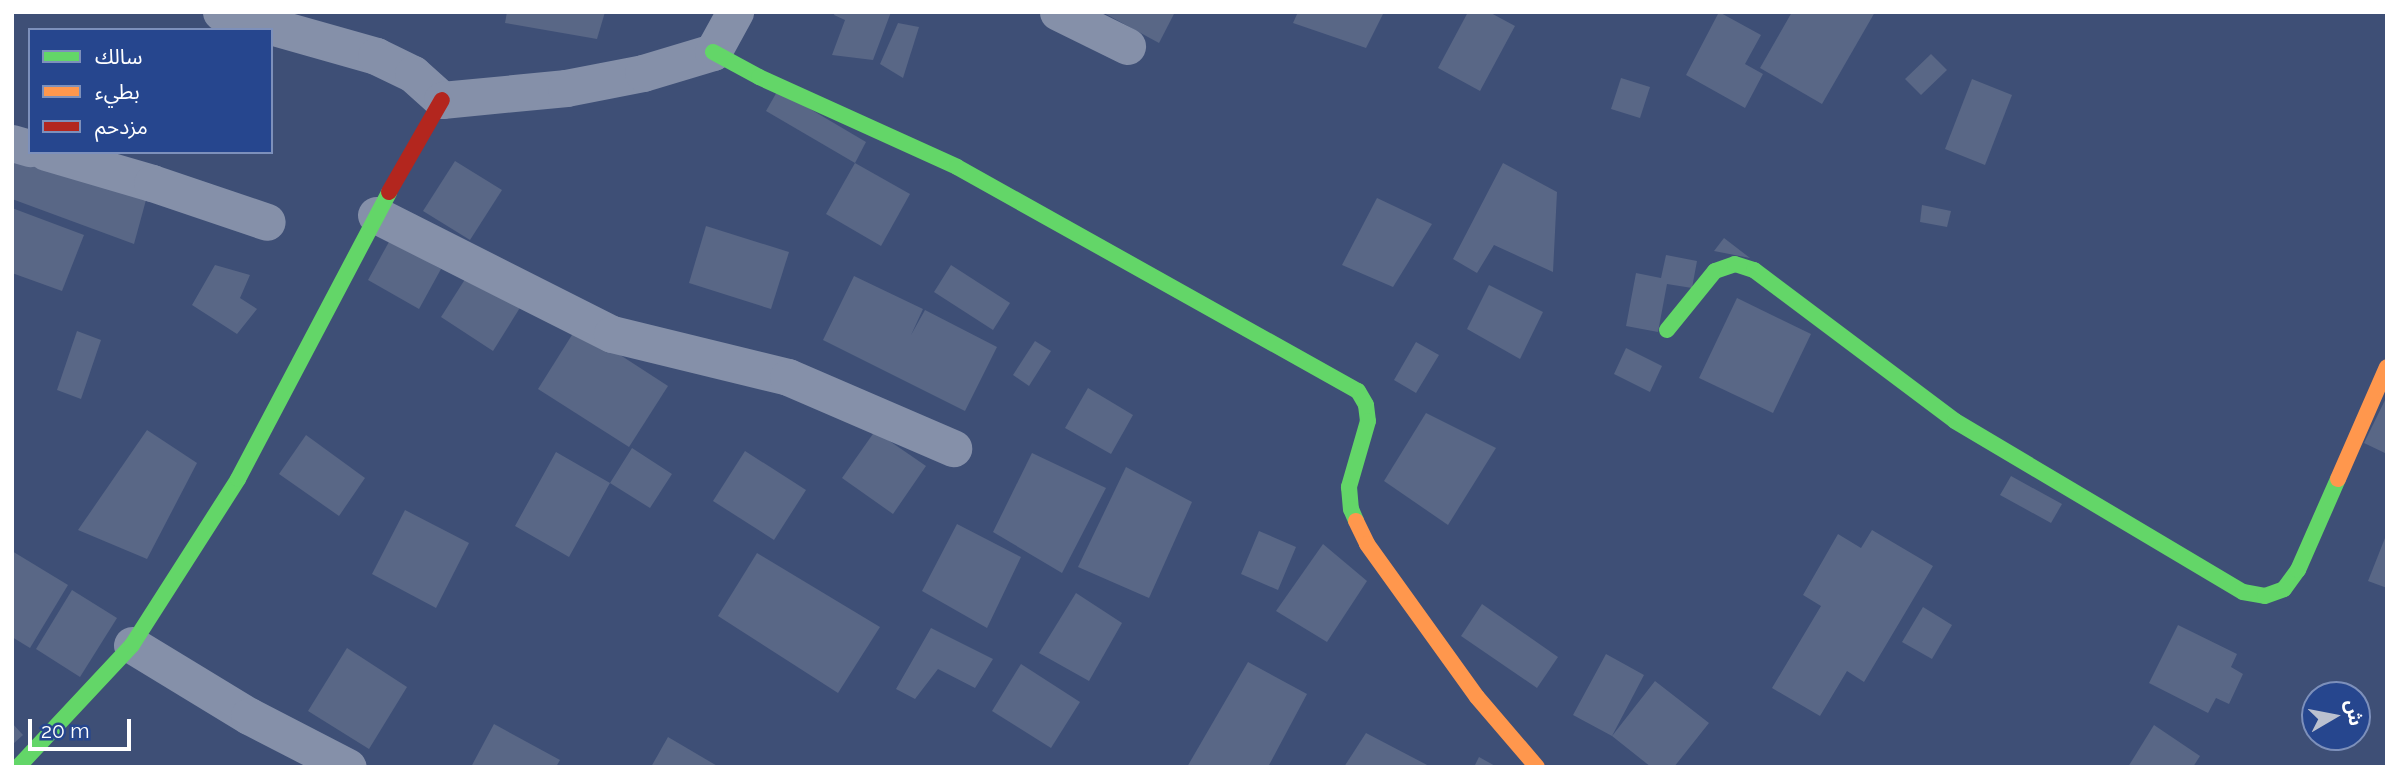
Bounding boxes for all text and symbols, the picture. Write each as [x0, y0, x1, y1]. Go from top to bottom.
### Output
legend [28, 28, 273, 154]
text: سالك [95, 44, 142, 69]
text: بطيء [95, 79, 140, 104]
text: مزدحم [95, 114, 148, 139]
north arrow [2301, 681, 2371, 751]
text: ش [2342, 698, 2368, 727]
scale bar [32, 706, 135, 750]
text: 20 m [41, 718, 89, 743]

